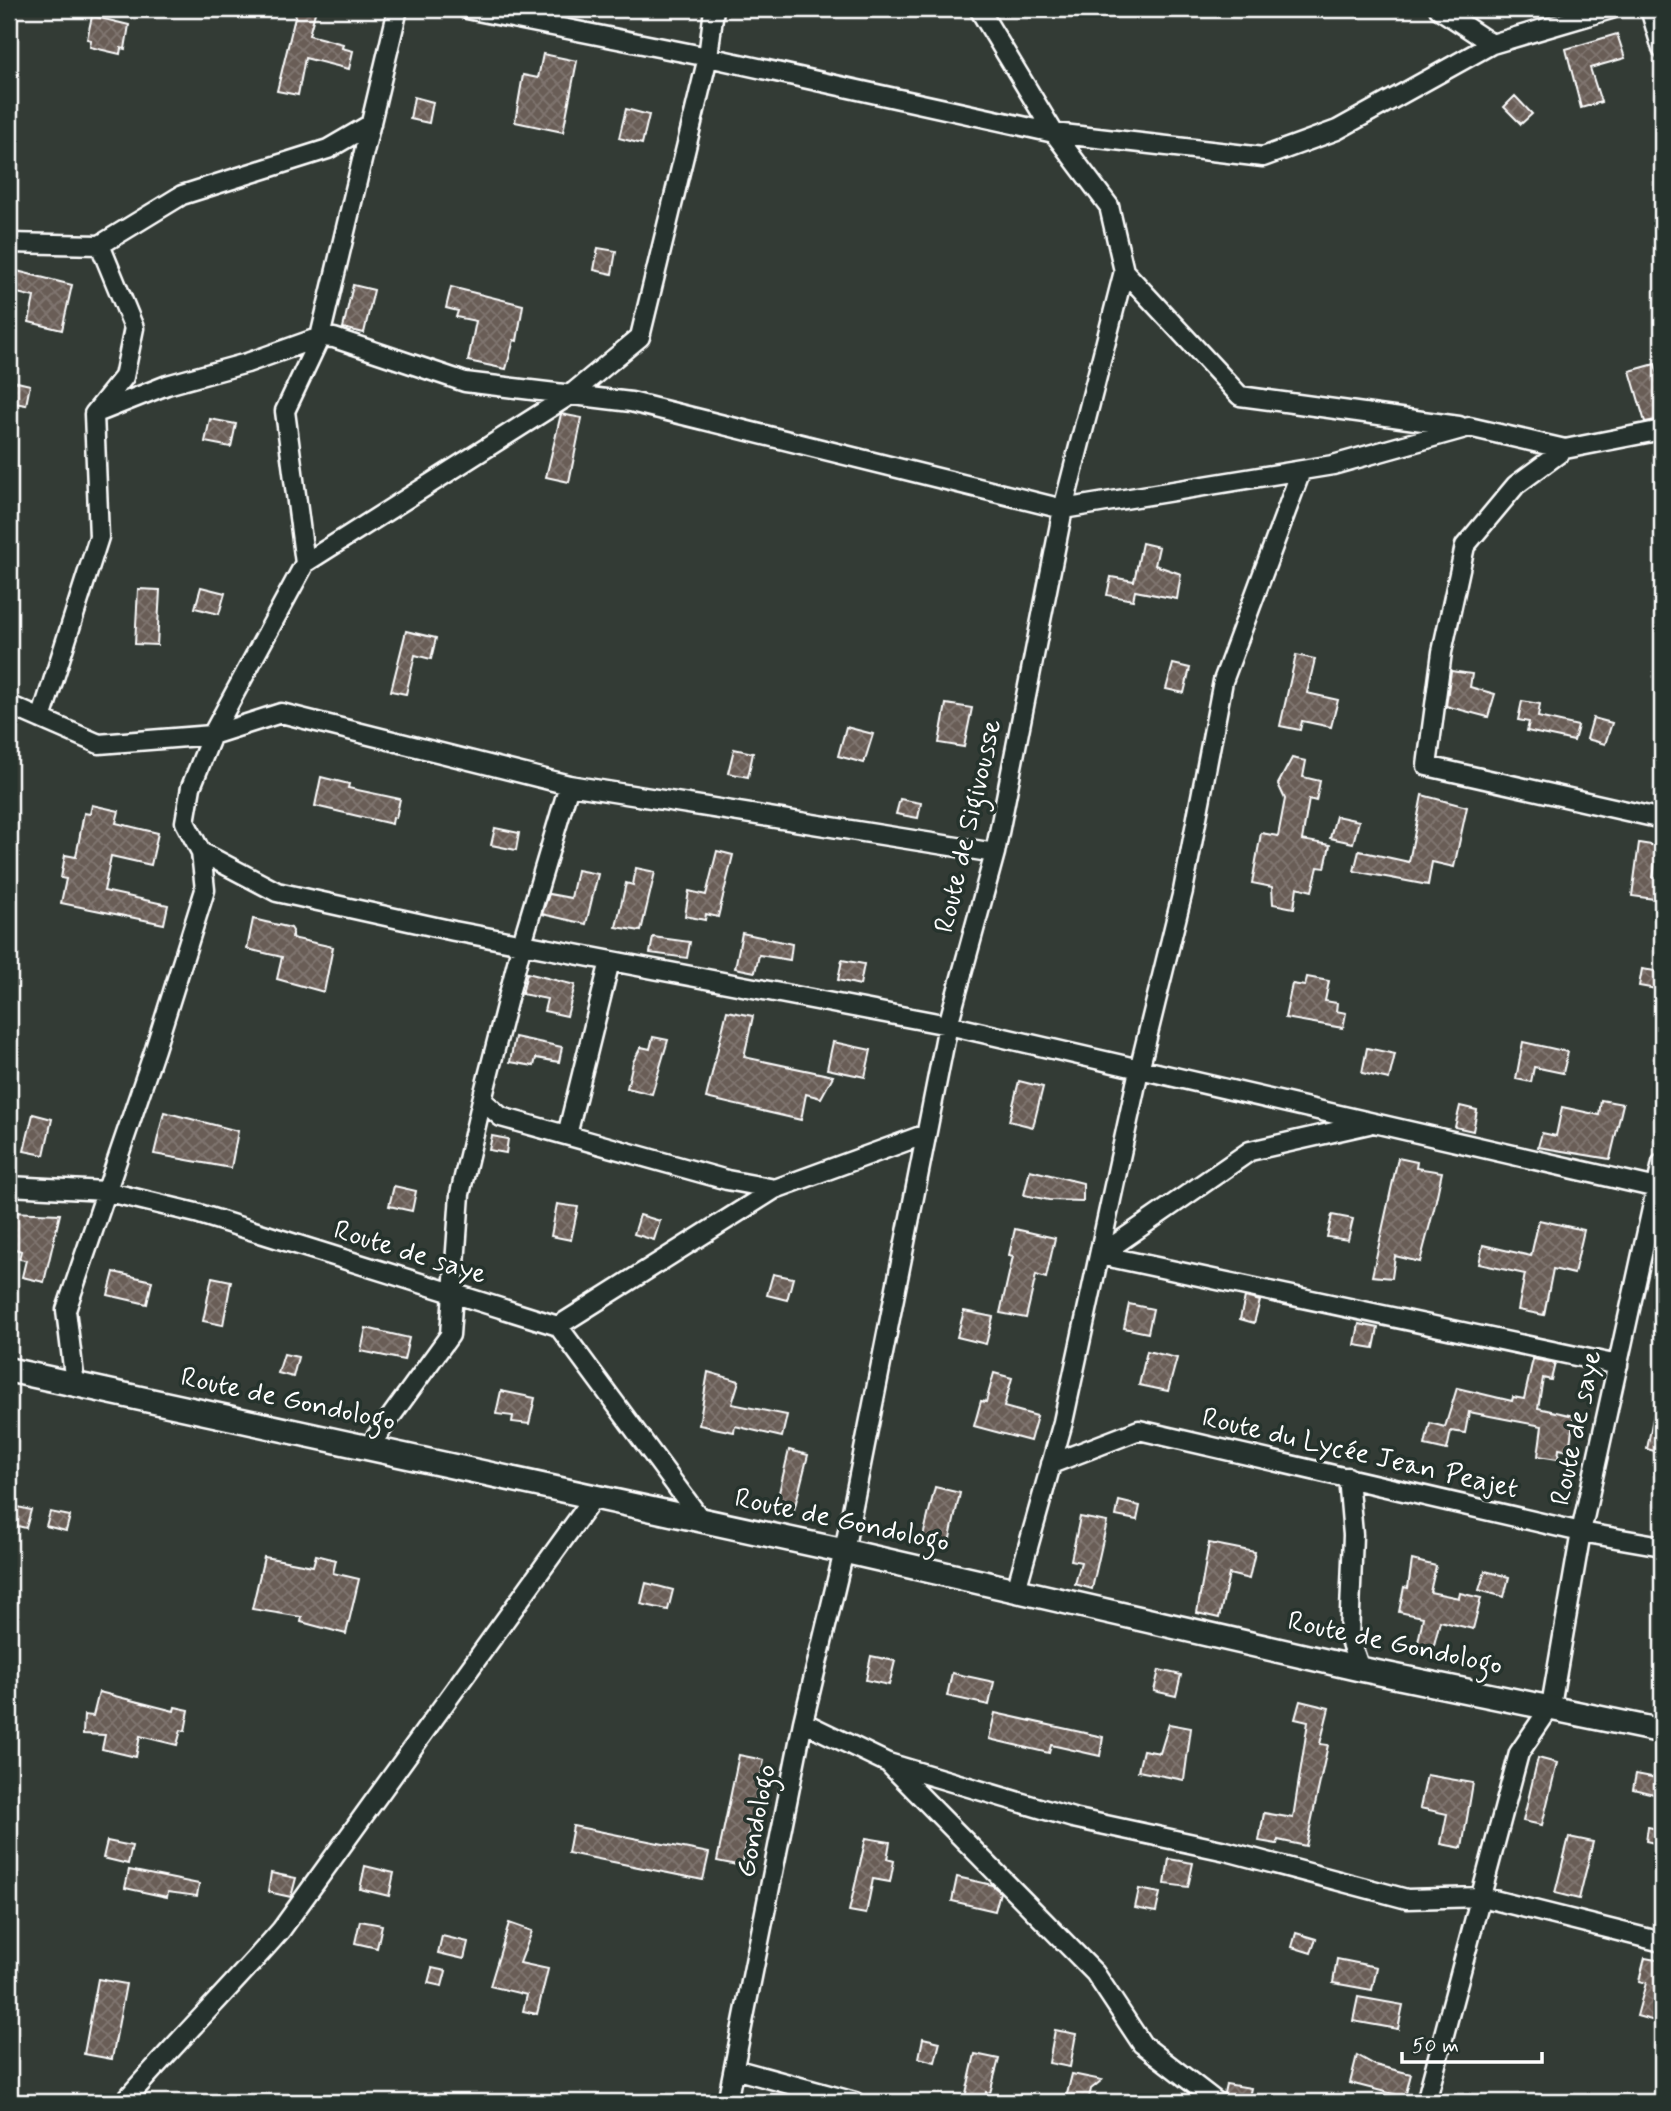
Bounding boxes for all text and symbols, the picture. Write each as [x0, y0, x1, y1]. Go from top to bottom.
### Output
street label: Route de Sigivousse [926, 716, 1014, 937]
street label: Route de saye [329, 1212, 491, 1294]
street label: Route de saye [1542, 1347, 1612, 1509]
street label: Route de Gondologo [177, 1359, 399, 1444]
street label: Route du Lycée Jean Peajet [1198, 1400, 1522, 1508]
street label: Route de Gondologo [731, 1480, 953, 1565]
street label: Route de Gondologo [1284, 1603, 1506, 1688]
street label: Gondologo [728, 1761, 789, 1881]
scale bar [1402, 2020, 1542, 2064]
text: 50 m [1412, 2032, 1459, 2060]

